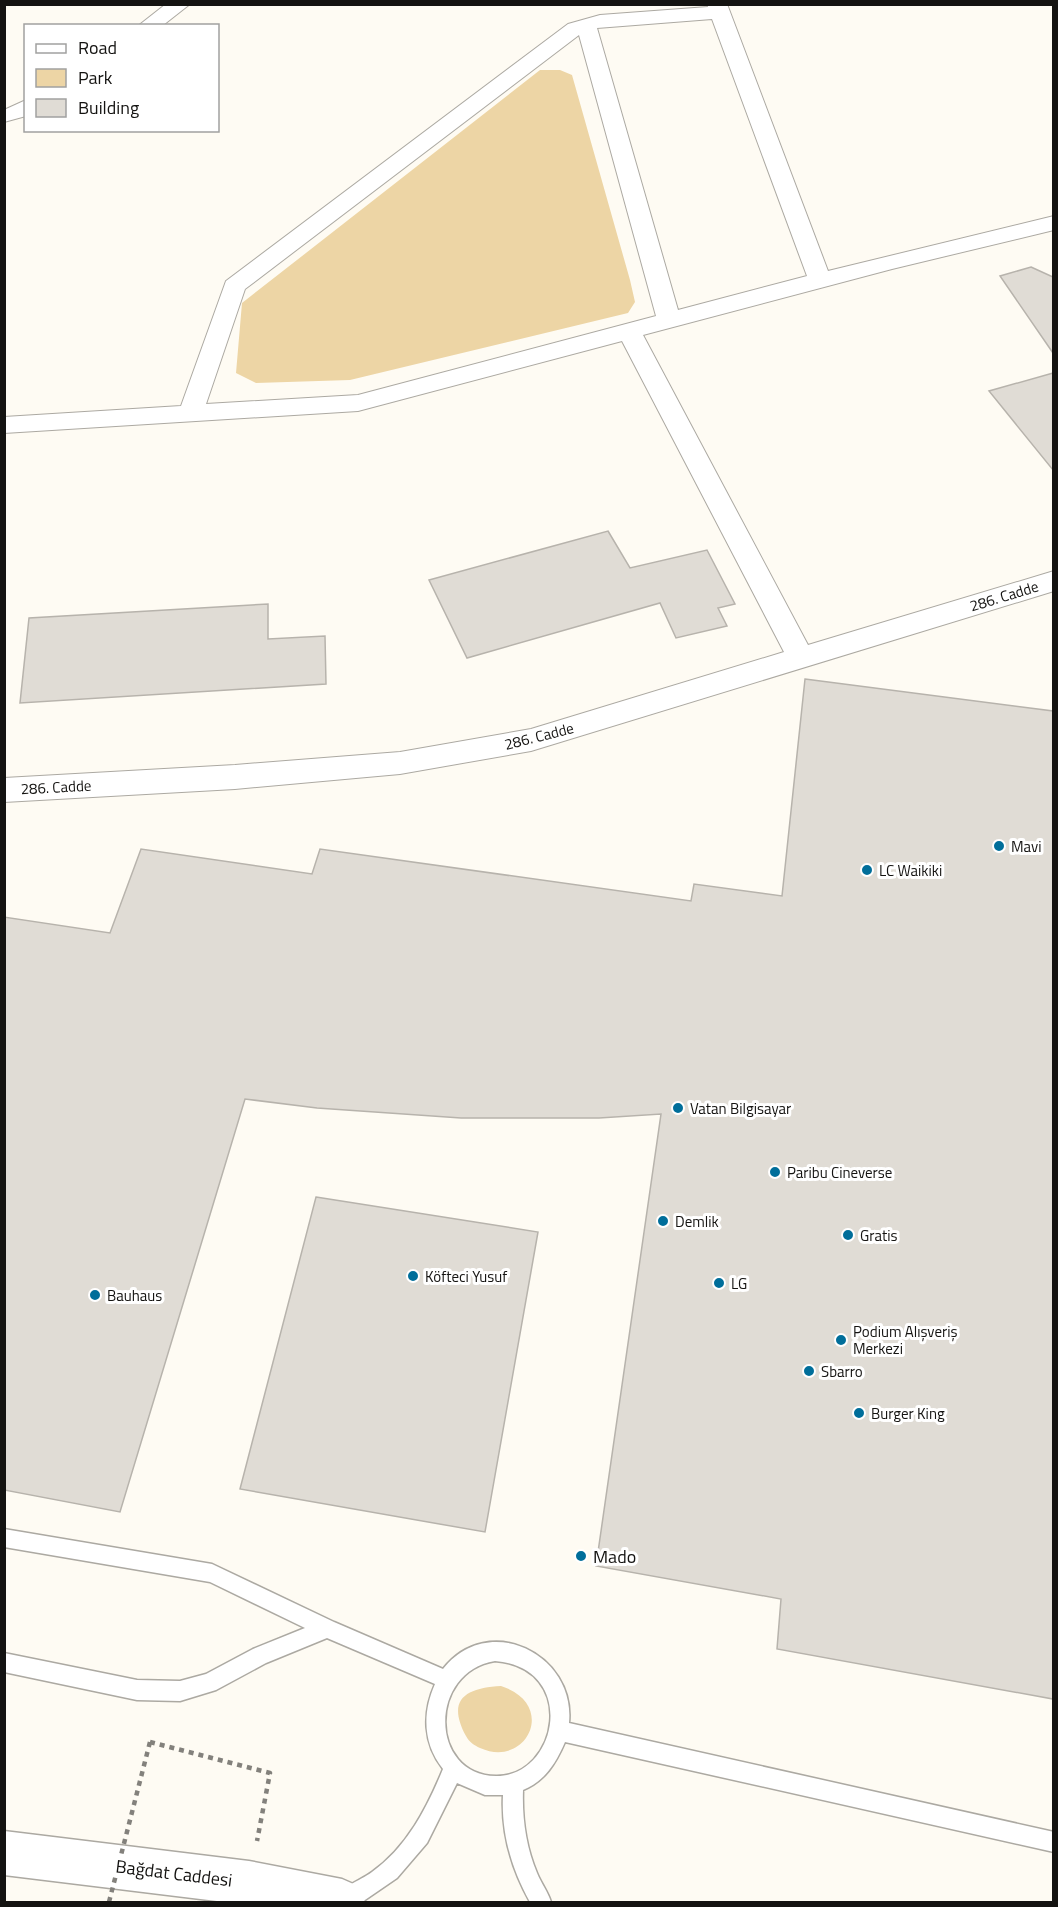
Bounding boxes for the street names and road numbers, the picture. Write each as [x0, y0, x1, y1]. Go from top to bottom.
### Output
street label: 286. Cadde [967, 575, 1041, 617]
street label: 286. Cadde [502, 716, 576, 756]
street label: 286. Cadde [20, 774, 92, 800]
street label: Bağdat Caddesi [114, 1852, 234, 1894]

